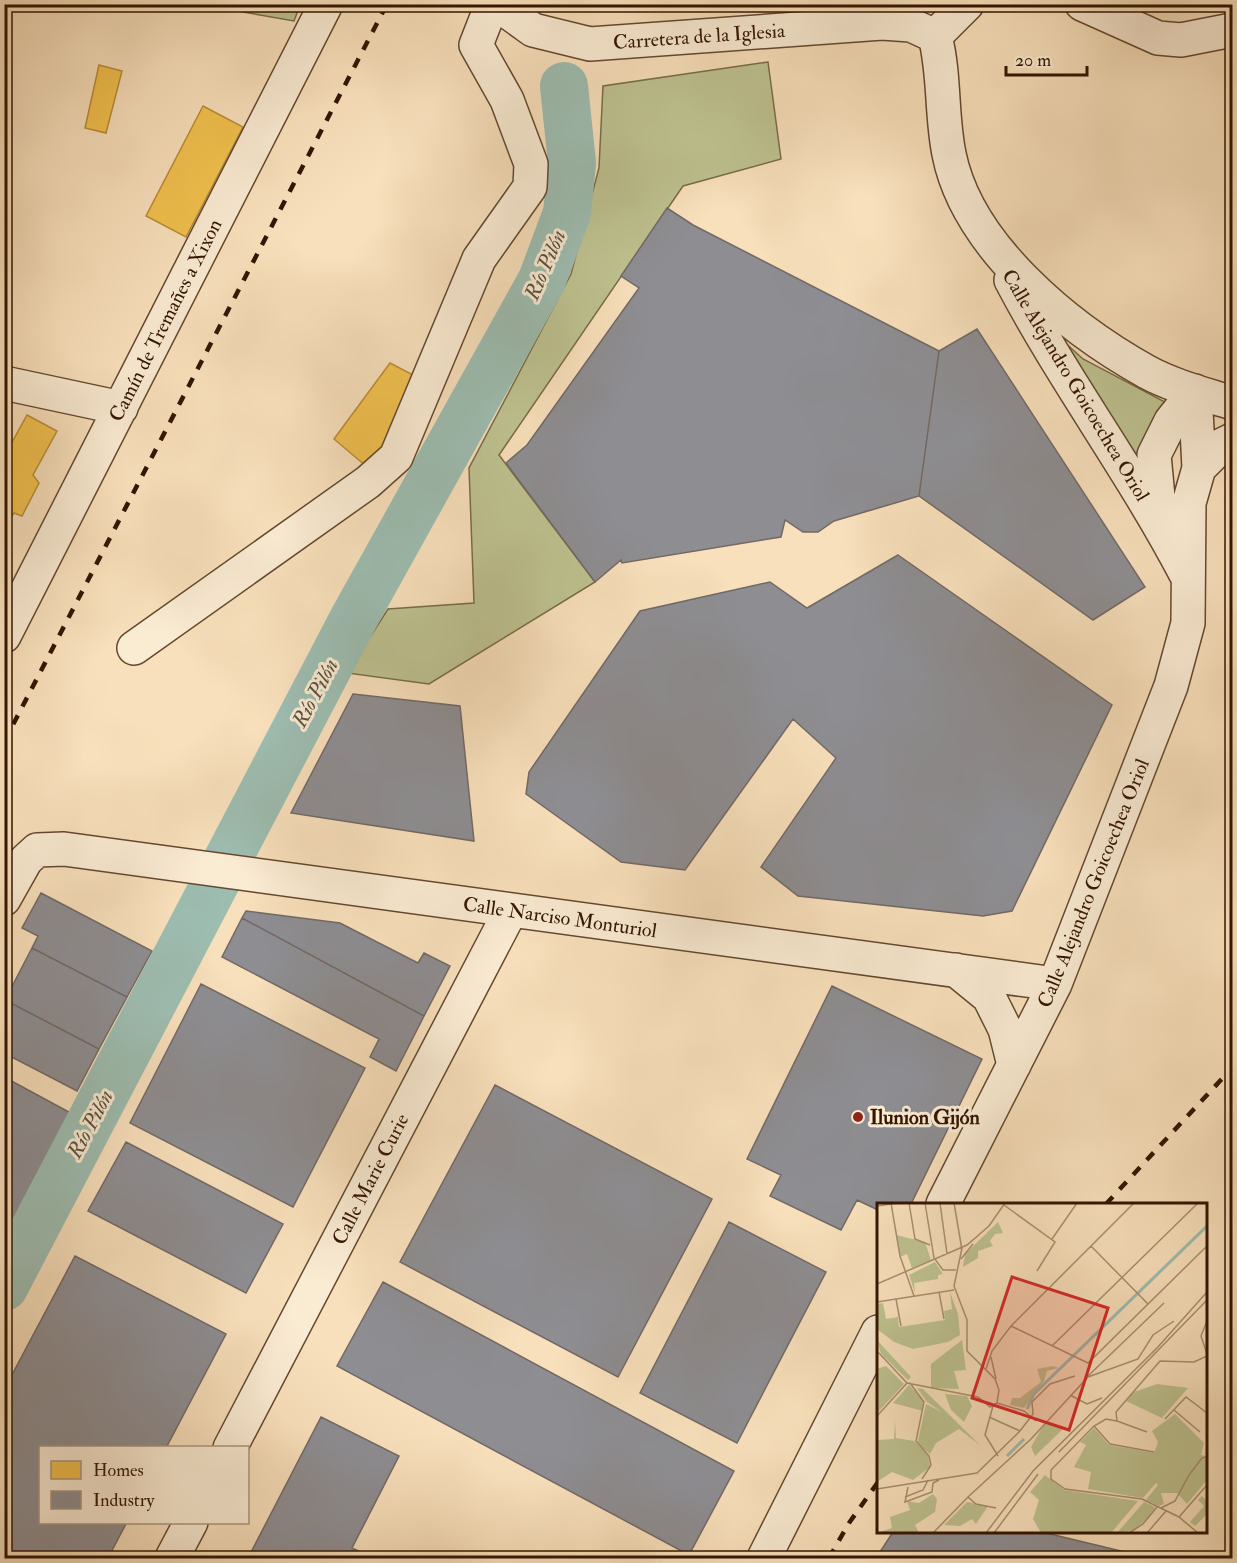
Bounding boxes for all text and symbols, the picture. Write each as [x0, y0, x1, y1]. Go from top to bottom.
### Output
street label: Carretera de la Iglesia [612, 18, 787, 55]
scale bar [1006, 39, 1087, 77]
text: 20 m [1015, 49, 1051, 72]
street label: Camín de Tremañes a Xixon [103, 215, 228, 426]
water label: Río Pilón [518, 226, 572, 305]
street label: Calle Alejandro Goicoechea Oriol [996, 265, 1155, 506]
water label: Río Pilón [286, 654, 345, 733]
street label: Calle Alejandro Goicoechea Oriol [1032, 755, 1155, 1011]
street label: Calle Narciso Monturiol [461, 892, 659, 943]
water label: Río Pilón [61, 1085, 120, 1164]
place label: Ilunion Gijón [870, 1105, 980, 1130]
street label: Calle Marie Curie [327, 1109, 414, 1249]
marker: Ilunion Gijón [851, 1110, 865, 1124]
inset map [877, 1203, 1207, 1533]
legend [39, 1446, 249, 1524]
text: Homes [93, 1459, 144, 1482]
text: Industry [93, 1489, 155, 1512]

